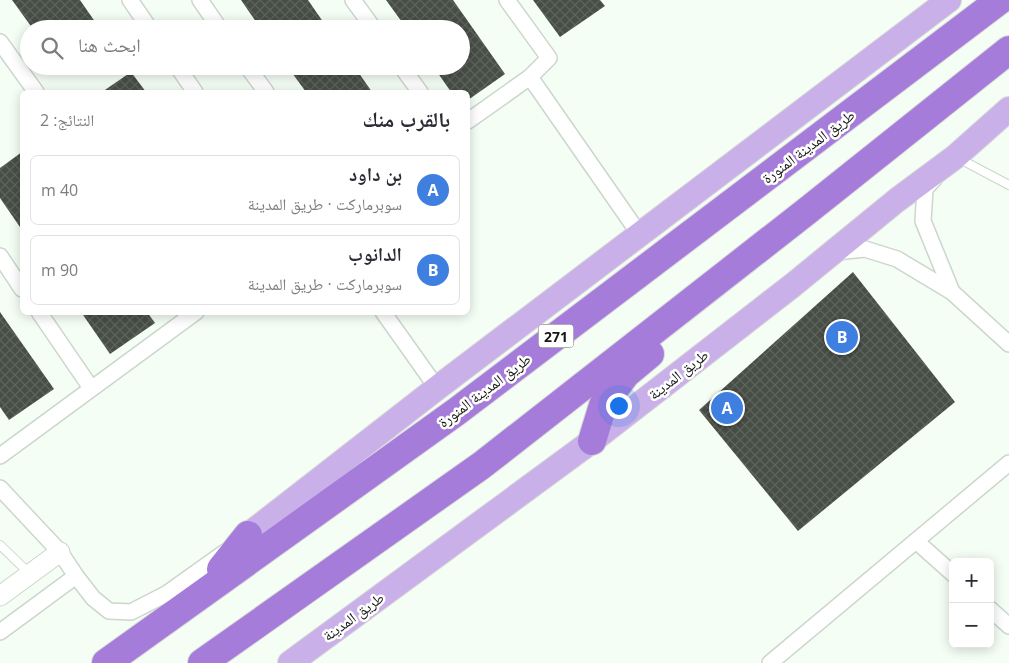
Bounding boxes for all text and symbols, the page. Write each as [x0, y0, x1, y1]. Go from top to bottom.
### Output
search box [20, 20, 470, 75]
text: ابحث هنا [78, 32, 141, 58]
icon: search [38, 34, 66, 62]
text: بالقرب منك [363, 105, 450, 133]
street label: طريق المدينة المنورة [758, 105, 859, 188]
text: النتائج: 2 [40, 109, 94, 131]
text: بن داود [349, 161, 402, 187]
text: 40 m [41, 179, 78, 201]
text: A [427, 179, 439, 201]
text: سوبرماركت · طريق المدينة [248, 193, 402, 215]
text: الدانوب [348, 241, 402, 267]
text: 90 m [41, 259, 78, 281]
text: B [428, 259, 438, 281]
text: سوبرماركت · طريق المدينة [248, 273, 402, 295]
pin: B [826, 318, 858, 356]
road number: 271 [538, 324, 574, 348]
street label: طريق المدينة [644, 344, 713, 405]
street label: طريق المدينة المنورة [434, 349, 535, 432]
pin: A [711, 389, 743, 427]
your location [606, 393, 632, 419]
map controls [949, 558, 994, 648]
button: + [949, 558, 994, 603]
street label: طريق المدينة [318, 587, 388, 646]
button: − [949, 603, 994, 648]

